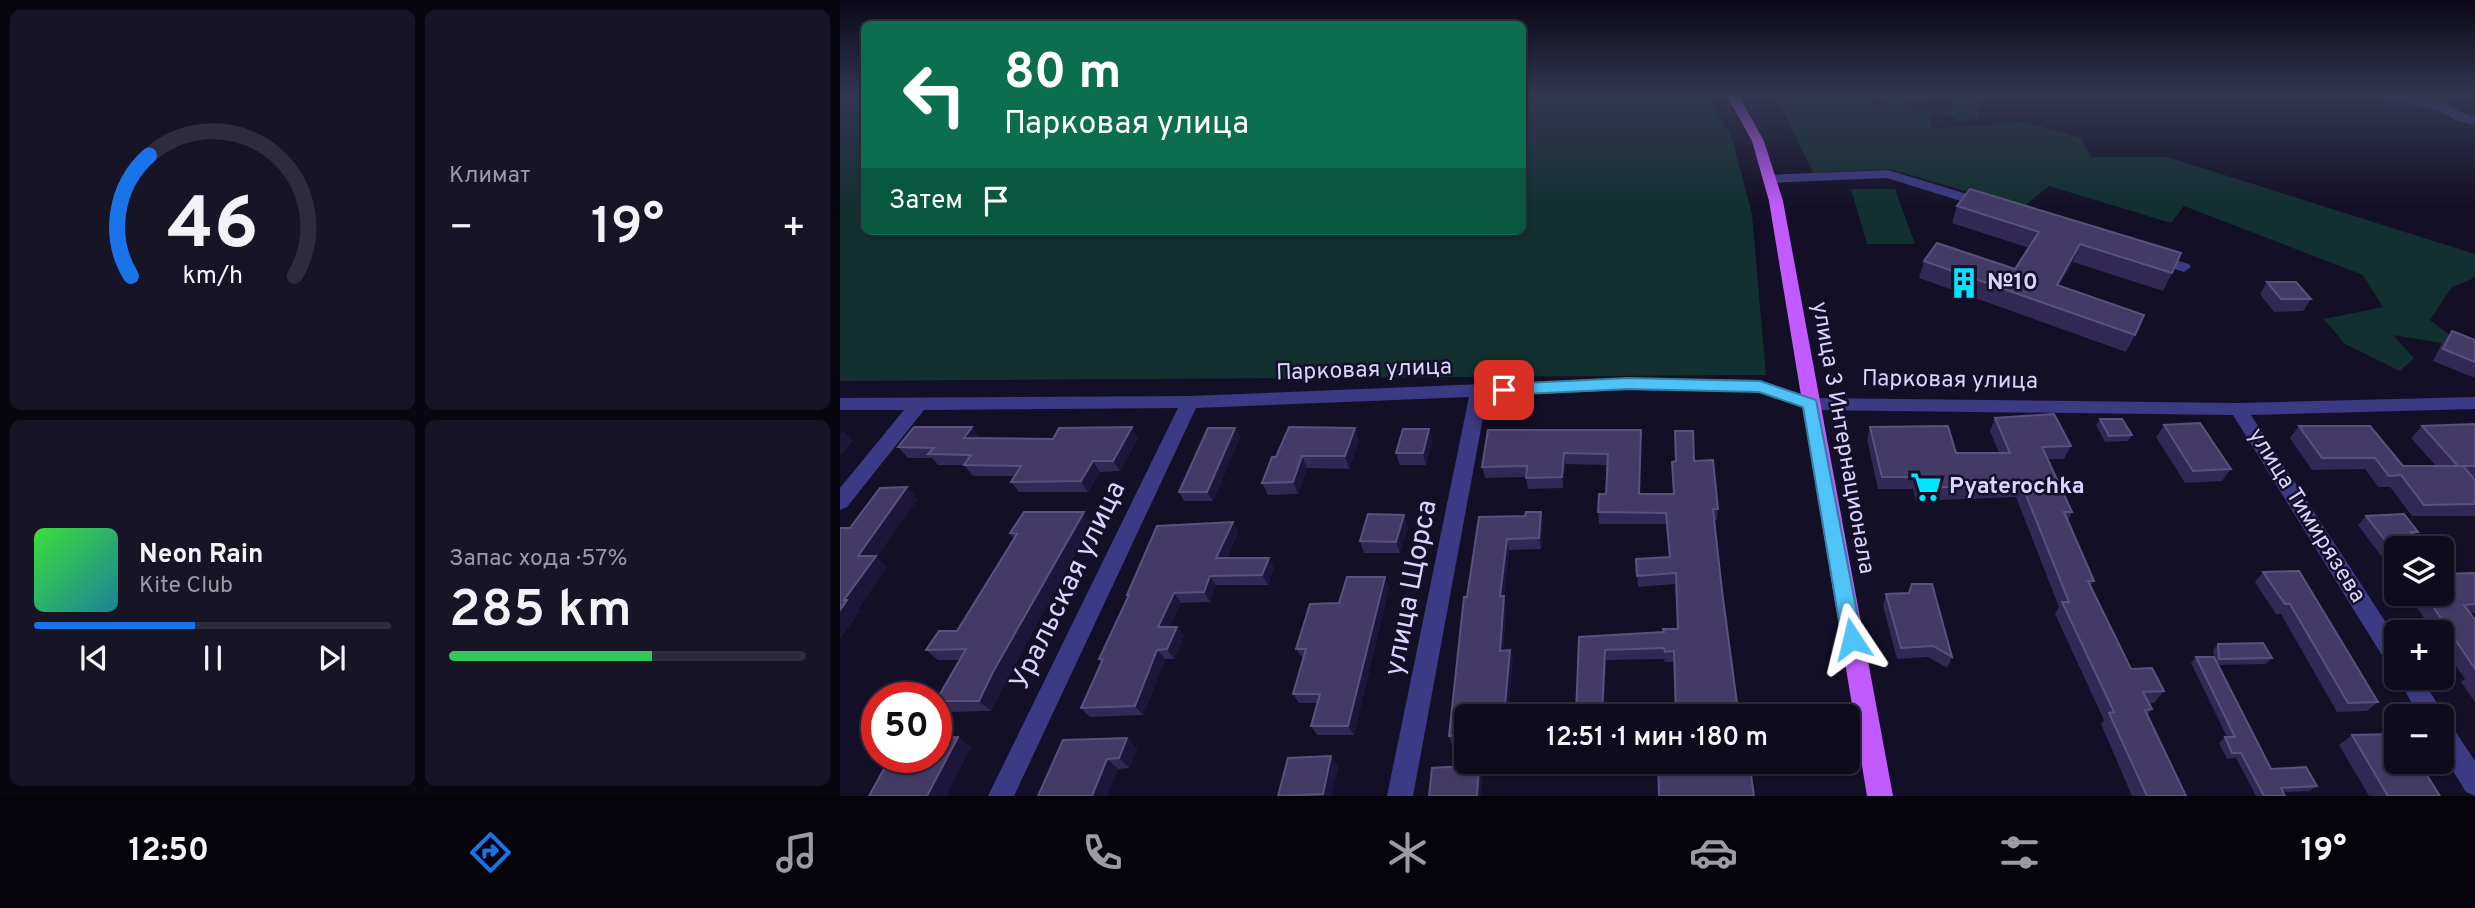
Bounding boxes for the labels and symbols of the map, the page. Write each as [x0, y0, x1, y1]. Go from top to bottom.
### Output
building icon: №10 [1947, 266, 1981, 300]
place label: №10 [1987, 269, 2038, 298]
street label: улица 3 Интернационала [1804, 299, 1880, 577]
street label: Парковая улица [1276, 353, 1452, 389]
pin [1474, 360, 1534, 420]
street label: Парковая улица [1862, 365, 2038, 397]
street label: улица Тимирязева [2241, 423, 2371, 609]
supermarket icon: Pyaterochka [1909, 470, 1943, 504]
place label: Pyaterochka [1949, 473, 2084, 502]
street label: Уральская улица [1003, 476, 1135, 696]
street label: улица Щорса [1377, 497, 1447, 679]
position arrow [1815, 602, 1889, 676]
speed limit sign: 50 [861, 682, 952, 773]

